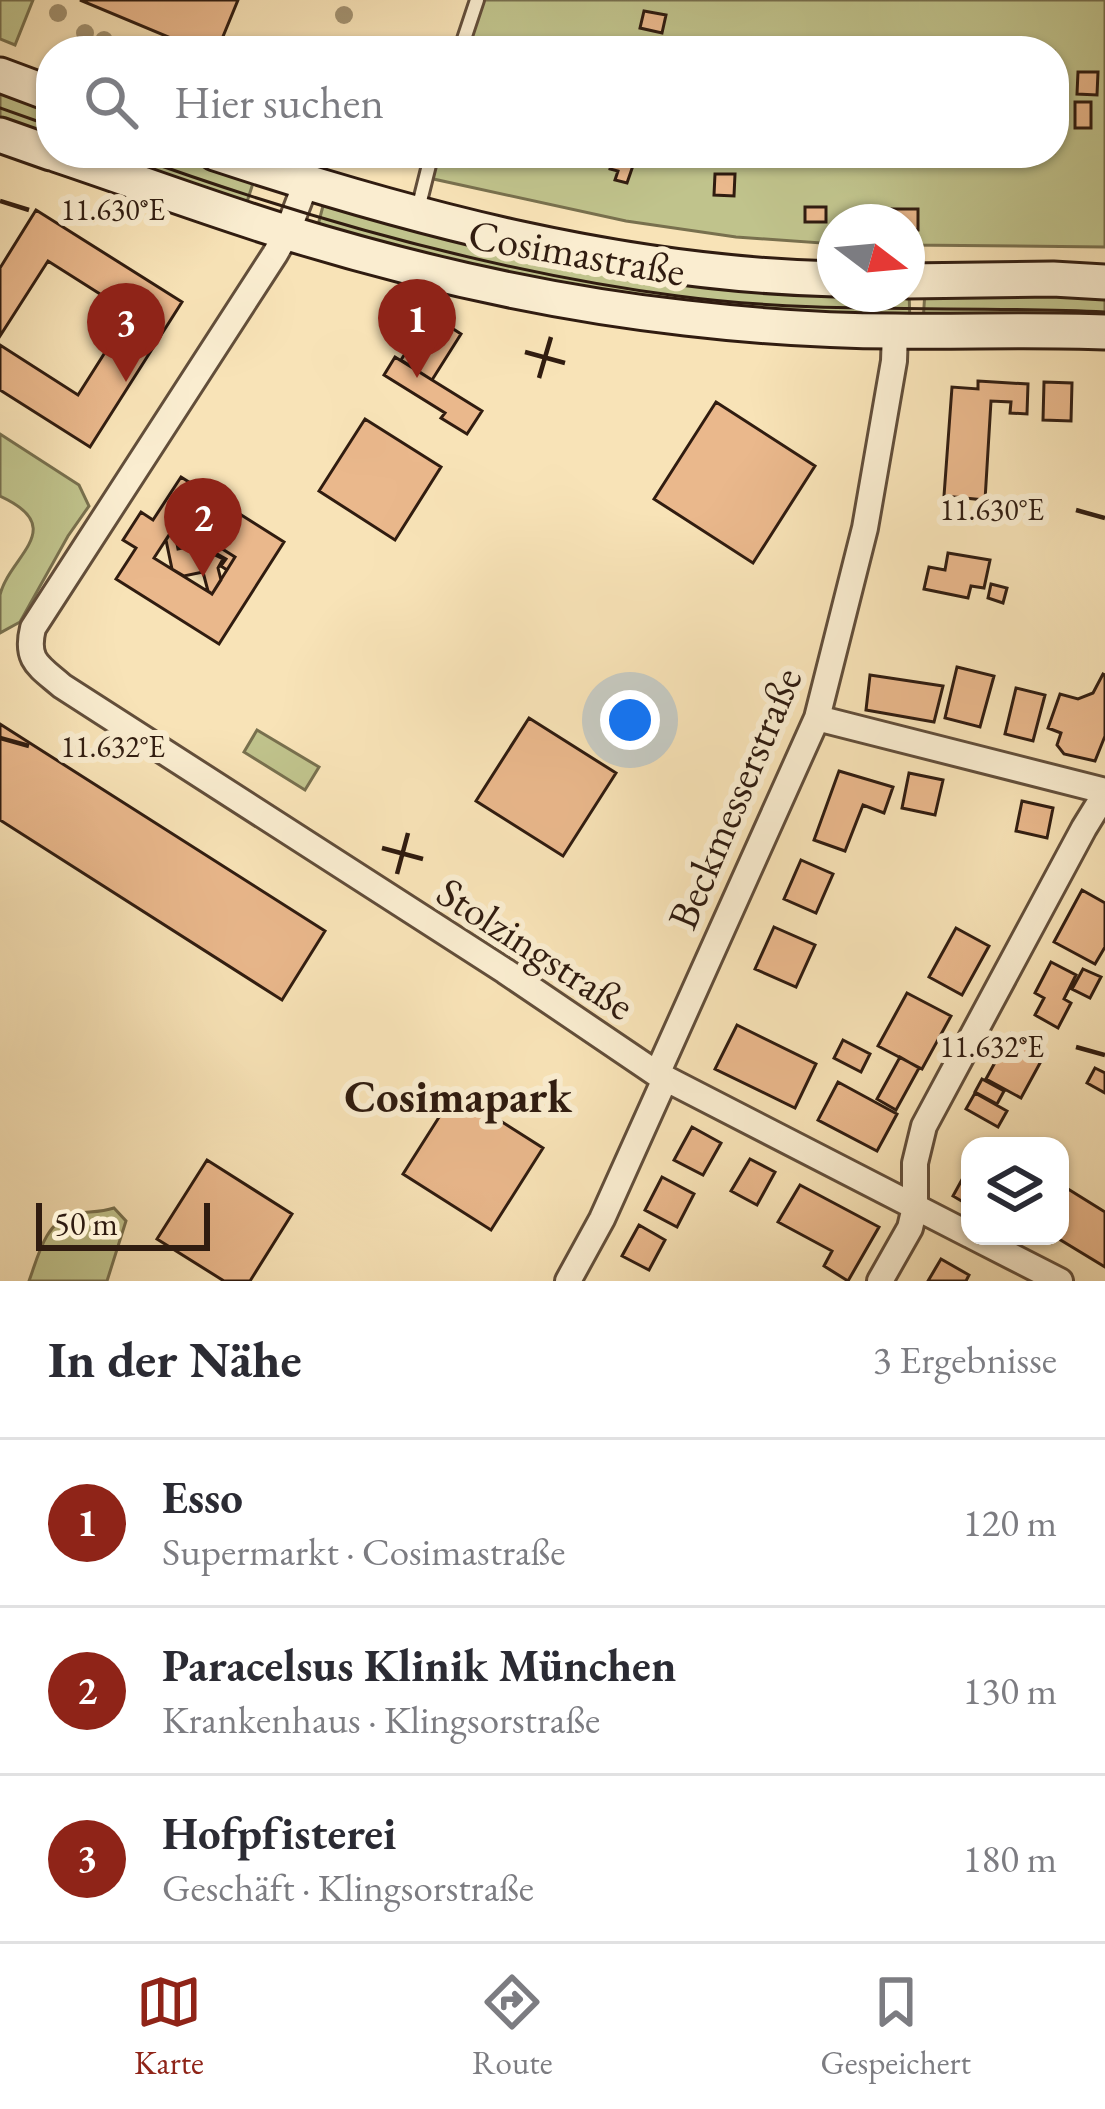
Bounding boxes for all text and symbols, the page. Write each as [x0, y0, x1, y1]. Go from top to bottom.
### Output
search box [36, 36, 1069, 168]
icon: search [78, 69, 144, 135]
text: Hier suchen [174, 73, 384, 131]
text: 11.630°E [61, 190, 165, 229]
north arrow [817, 204, 925, 312]
street label: Cosimastraße [464, 206, 690, 299]
pin: 1 [378, 279, 456, 378]
pin: 3 [87, 283, 165, 382]
pin: 2 [164, 478, 242, 577]
text: 11.630°E [940, 490, 1044, 529]
street label: Beckmesserstraße [655, 659, 814, 937]
your location [600, 690, 660, 750]
text: 11.632°E [61, 727, 165, 766]
street label: Stolzingstraße [427, 864, 645, 1033]
text: 11.632°E [940, 1027, 1044, 1066]
district label: Cosimapark [344, 1067, 573, 1125]
map controls [961, 1137, 1069, 1245]
button: layers [961, 1137, 1069, 1245]
scale bar [36, 1197, 210, 1250]
text: 50 m [54, 1202, 118, 1245]
text: In der Nähe [48, 1326, 302, 1392]
text: 3 Ergebnisse [873, 1334, 1057, 1385]
text: Esso [162, 1468, 243, 1526]
text: 1 [77, 1497, 97, 1548]
text: 120 m [963, 1497, 1057, 1548]
text: Supermarkt · Cosimastraße [162, 1526, 565, 1577]
text: Paracelsus Klinik München [162, 1636, 676, 1694]
text: 2 [77, 1665, 97, 1716]
text: 130 m [963, 1665, 1057, 1716]
text: Krankenhaus · Klingsorstraße [162, 1694, 600, 1745]
text: Hofpfisterei [162, 1804, 396, 1862]
text: 3 [77, 1833, 97, 1884]
text: 180 m [963, 1833, 1057, 1884]
text: Geschäft · Klingsorstraße [162, 1862, 534, 1913]
tab: Karte [134, 1969, 204, 2084]
tab: Route [472, 1969, 553, 2084]
tab: Gespeichert [821, 1969, 971, 2084]

